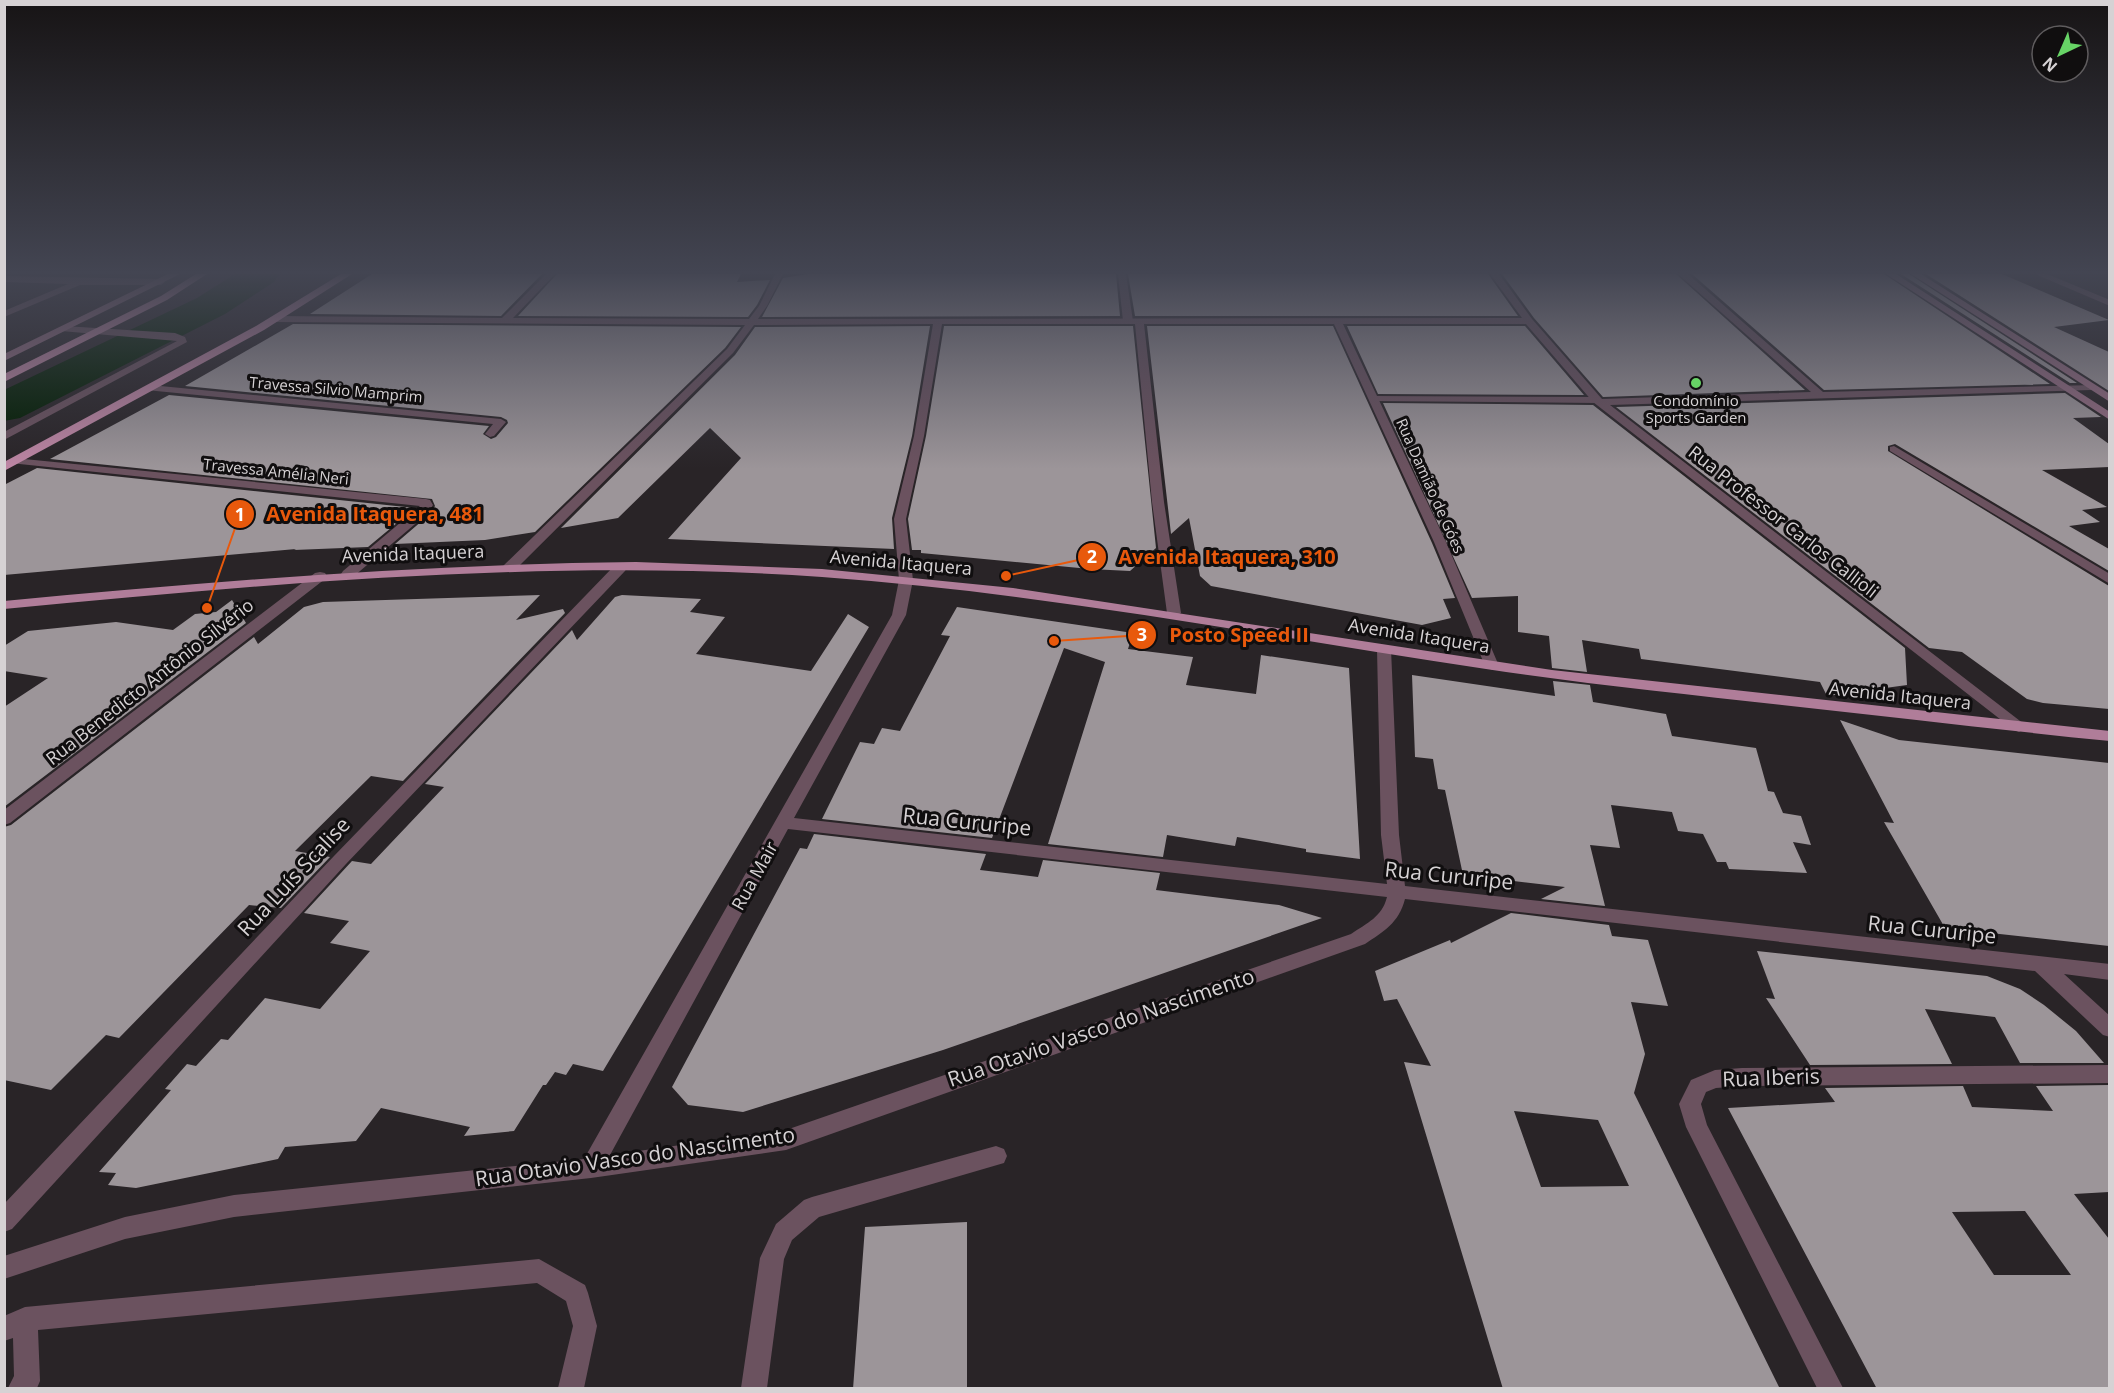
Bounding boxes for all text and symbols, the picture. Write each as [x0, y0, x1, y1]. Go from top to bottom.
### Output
north arrow [2030, 24, 2090, 84]
text: N [2037, 52, 2062, 77]
street label: Travessa Silvio Mamprim [249, 371, 424, 407]
marker: Condomínio Sports Garden [1689, 376, 1703, 390]
place label: Condomínio Sports Garden [1645, 390, 1747, 427]
street label: Rua Damião de Góes [1392, 415, 1470, 556]
street label: Rua Professor Carlos Callioli [1684, 440, 1883, 603]
street label: Travessa Amélia Neri [202, 453, 350, 489]
callout: Avenida Itaquera, 481 [225, 495, 496, 533]
text: Avenida Itaquera, 481 [266, 500, 484, 527]
text: 1 [235, 502, 245, 526]
callout: Avenida Itaquera, 310 [1077, 538, 1348, 576]
street label: Avenida Itaquera [341, 539, 485, 567]
text: Avenida Itaquera, 310 [1118, 543, 1336, 570]
street label: Avenida Itaquera [829, 544, 973, 580]
text: 2 [1087, 544, 1097, 568]
street label: Rua Benedicto Antônio Silvério [41, 593, 258, 770]
street label: Avenida Itaquera [1347, 612, 1492, 658]
callout: Posto Speed II [1127, 616, 1321, 654]
text: Posto Speed II [1169, 621, 1309, 648]
text: 3 [1137, 622, 1147, 646]
street label: Avenida Itaquera [1828, 676, 1972, 714]
street label: Rua Cururipe [901, 800, 1033, 842]
street label: Rua Luís Scalise [231, 811, 356, 942]
street label: Rua Mair [725, 836, 783, 914]
street label: Rua Cururipe [1383, 854, 1515, 896]
street label: Rua Cururipe [1866, 908, 1998, 950]
street label: Rua Otavio Vasco do Nascimento [944, 961, 1258, 1093]
street label: Rua Iberis [1722, 1061, 1820, 1093]
street label: Rua Otavio Vasco do Nascimento [473, 1120, 797, 1192]

